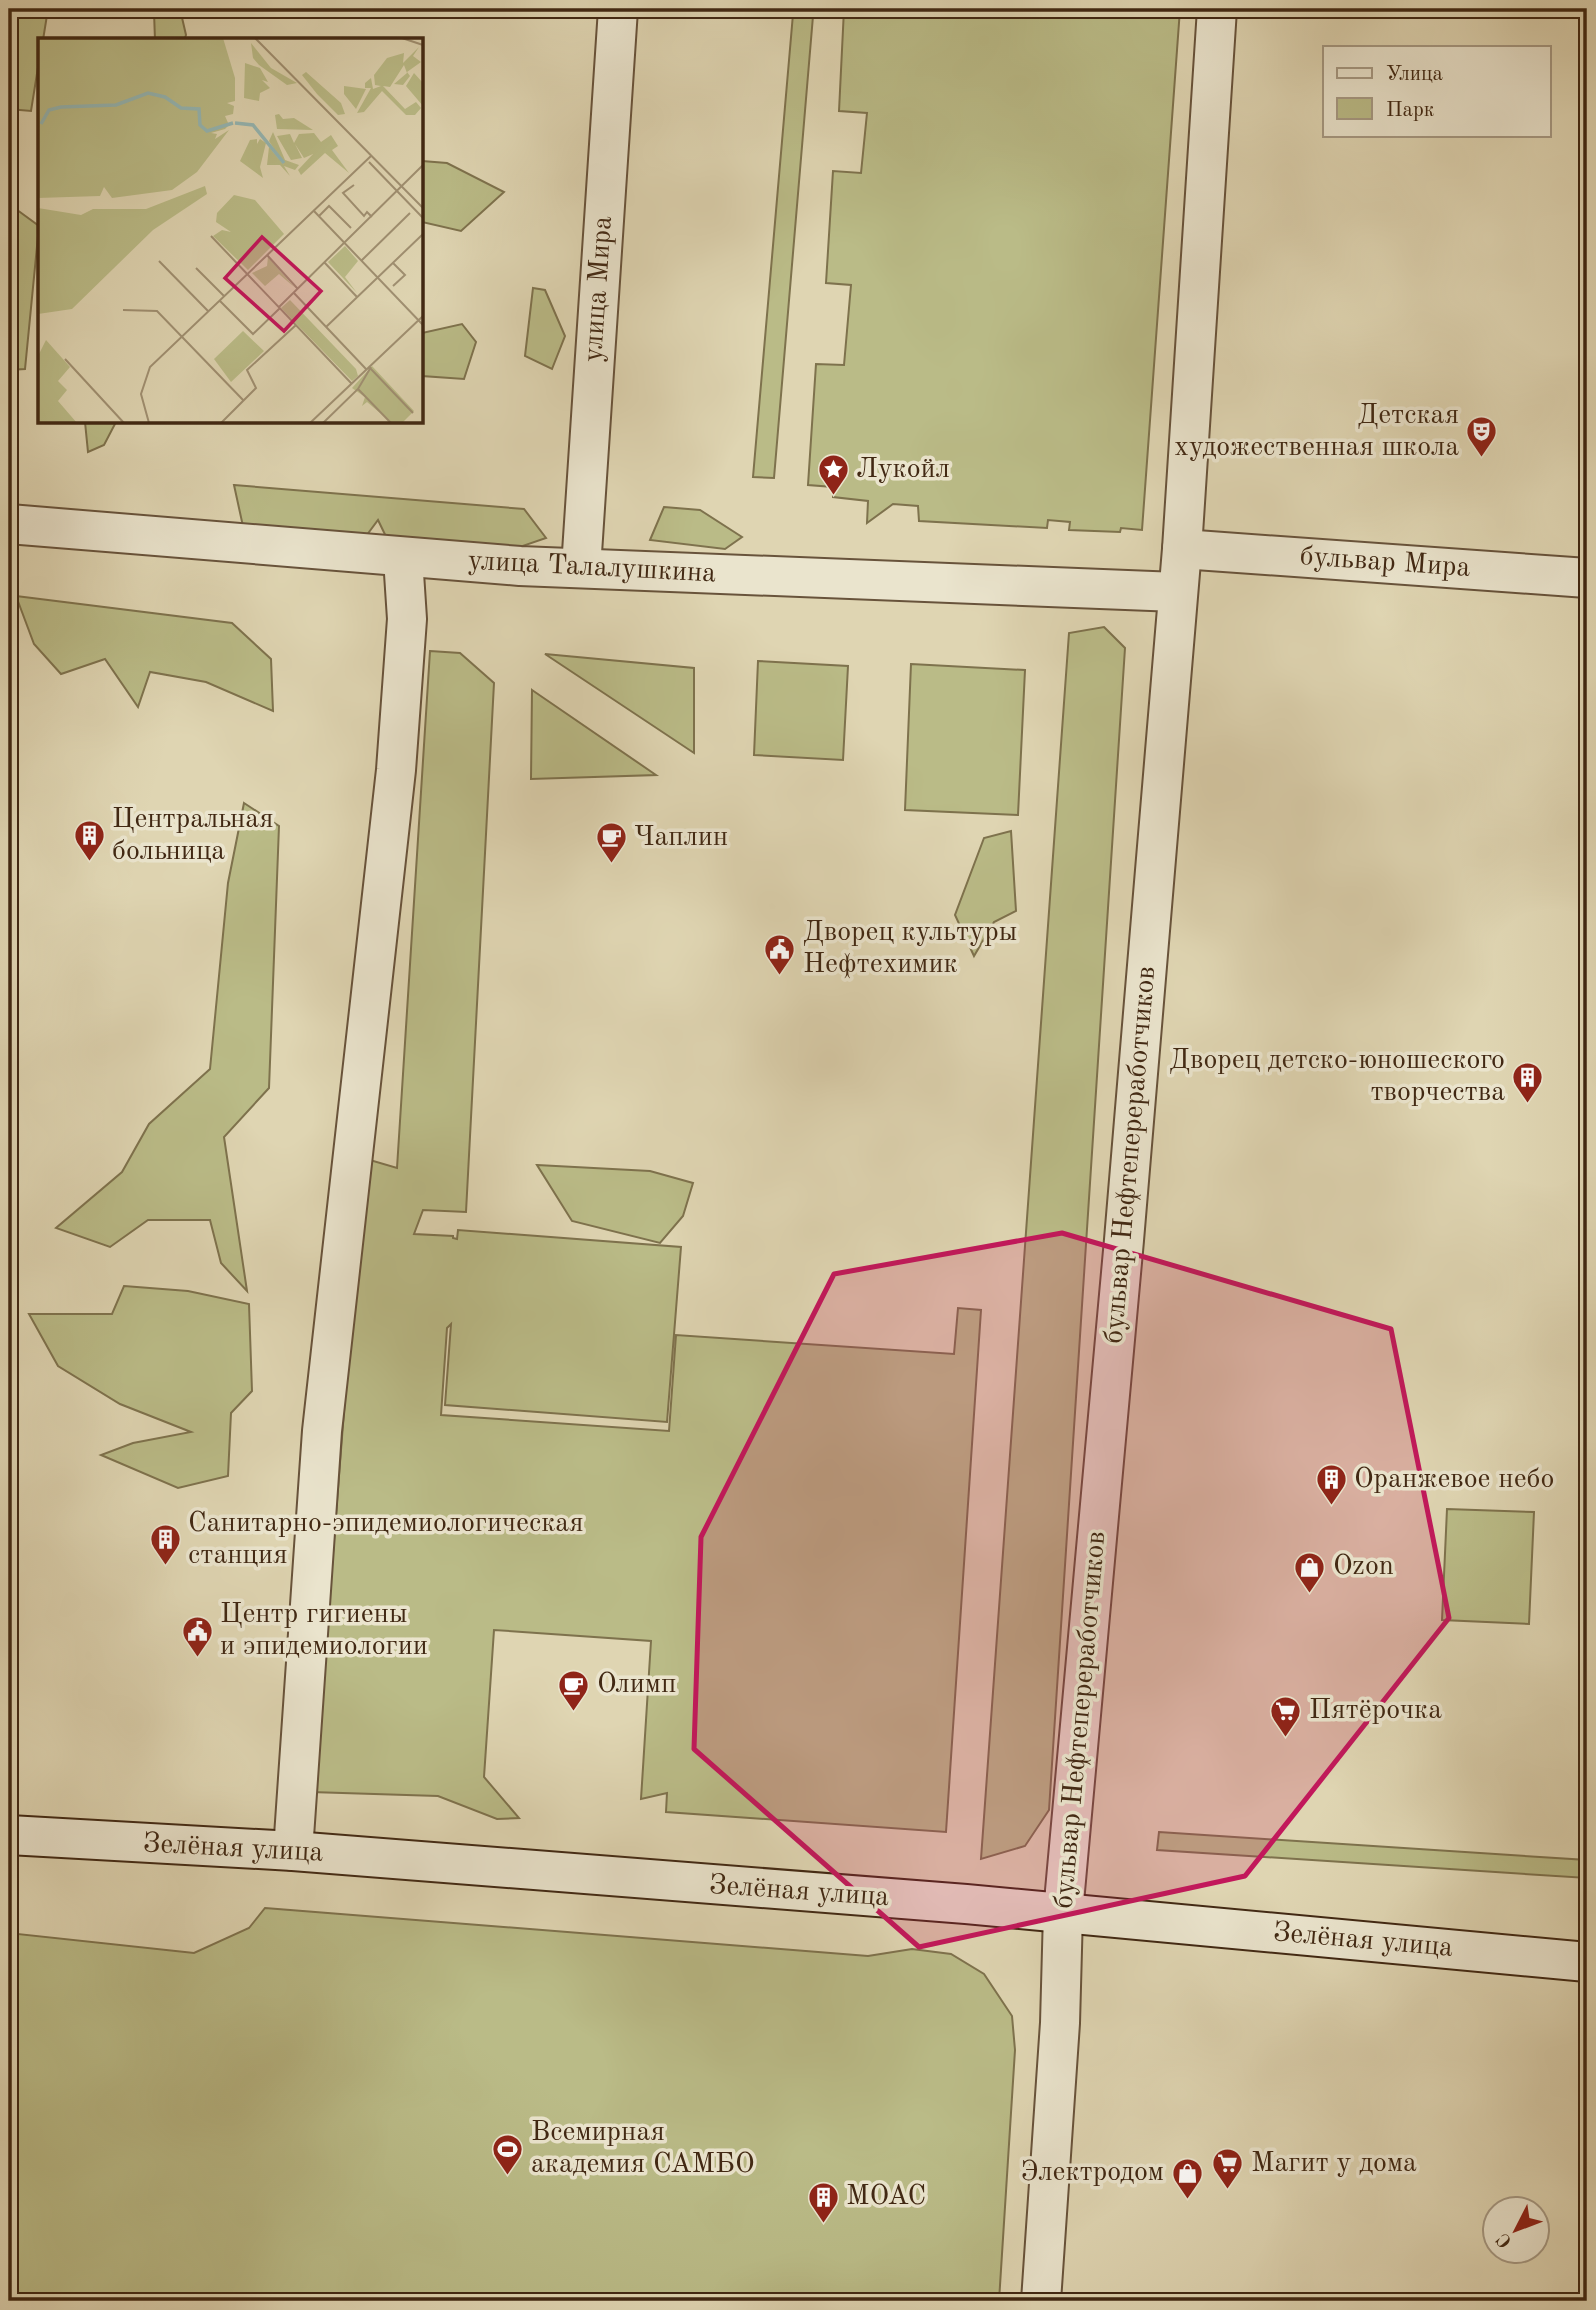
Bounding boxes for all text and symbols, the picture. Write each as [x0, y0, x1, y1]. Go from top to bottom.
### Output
inset map [38, 38, 424, 424]
legend [1323, 46, 1550, 136]
text: Улица [1386, 64, 1443, 85]
text: Парк [1386, 100, 1435, 121]
street label: улица Мира [580, 215, 618, 363]
place label: Детская художественная школа [1174, 402, 1459, 462]
theatre icon: Детская художественная школа [1465, 415, 1499, 459]
place icon: Лукойл [816, 453, 850, 497]
place label: Лукойл [856, 456, 950, 484]
street label: бульвар Мира [1299, 543, 1471, 583]
street label: улица Талалушкина [467, 548, 717, 588]
place label: Центральная больница [112, 806, 274, 866]
building icon: Центральная больница [72, 819, 106, 863]
cafe icon: Чаплин [594, 821, 628, 865]
place label: Чаплин [634, 824, 728, 852]
place label: Дворец культуры Нефтехимик [803, 919, 1017, 979]
public building icon: Дворец культуры Нефтехимик [763, 932, 797, 976]
street label: бульвар Нефтепереработчиков [1101, 965, 1161, 1345]
place label: Дворец детско-юношеского творчества [1169, 1047, 1505, 1107]
building icon: Дворец детско-юношеского творчества [1511, 1060, 1545, 1104]
building icon: Оранжевое небо [1314, 1463, 1348, 1507]
place label: Оранжевое небо [1354, 1466, 1554, 1494]
place label: Санитарно-эпидемиологическая станция [188, 1510, 584, 1570]
building icon: Санитарно-эпидемиологическая станция [148, 1523, 182, 1567]
street label: бульвар Нефтепереработчиков [1051, 1530, 1111, 1910]
shop icon: Ozon [1293, 1550, 1327, 1594]
place label: Ozon [1333, 1553, 1394, 1581]
place label: Центр гигиены и эпидемиологии [220, 1601, 428, 1661]
public building icon: Центр гигиены и эпидемиологии [180, 1614, 214, 1658]
cafe icon: Олимп [557, 1668, 591, 1712]
place label: Олимп [597, 1671, 676, 1699]
supermarket icon: Пятёрочка [1269, 1694, 1303, 1738]
place label: Пятёрочка [1309, 1697, 1442, 1725]
street label: Зелёная улица [142, 1830, 324, 1868]
street label: Зелёная улица [708, 1872, 890, 1912]
street label: Зелёная улица [1272, 1919, 1454, 1963]
place label: Всемирная академия САМБО [531, 2119, 755, 2179]
sports icon: Всемирная академия САМБО [491, 2132, 525, 2176]
supermarket icon: Магит у дома [1211, 2147, 1245, 2191]
place label: Магит у дома [1251, 2150, 1417, 2178]
shop icon: Электродом [1170, 2156, 1204, 2200]
place label: Электродом [1020, 2159, 1164, 2187]
building icon: МОАС [806, 2180, 840, 2224]
place label: МОАС [846, 2183, 926, 2211]
north arrow [1480, 2194, 1550, 2264]
text: С [1494, 2229, 1516, 2251]

